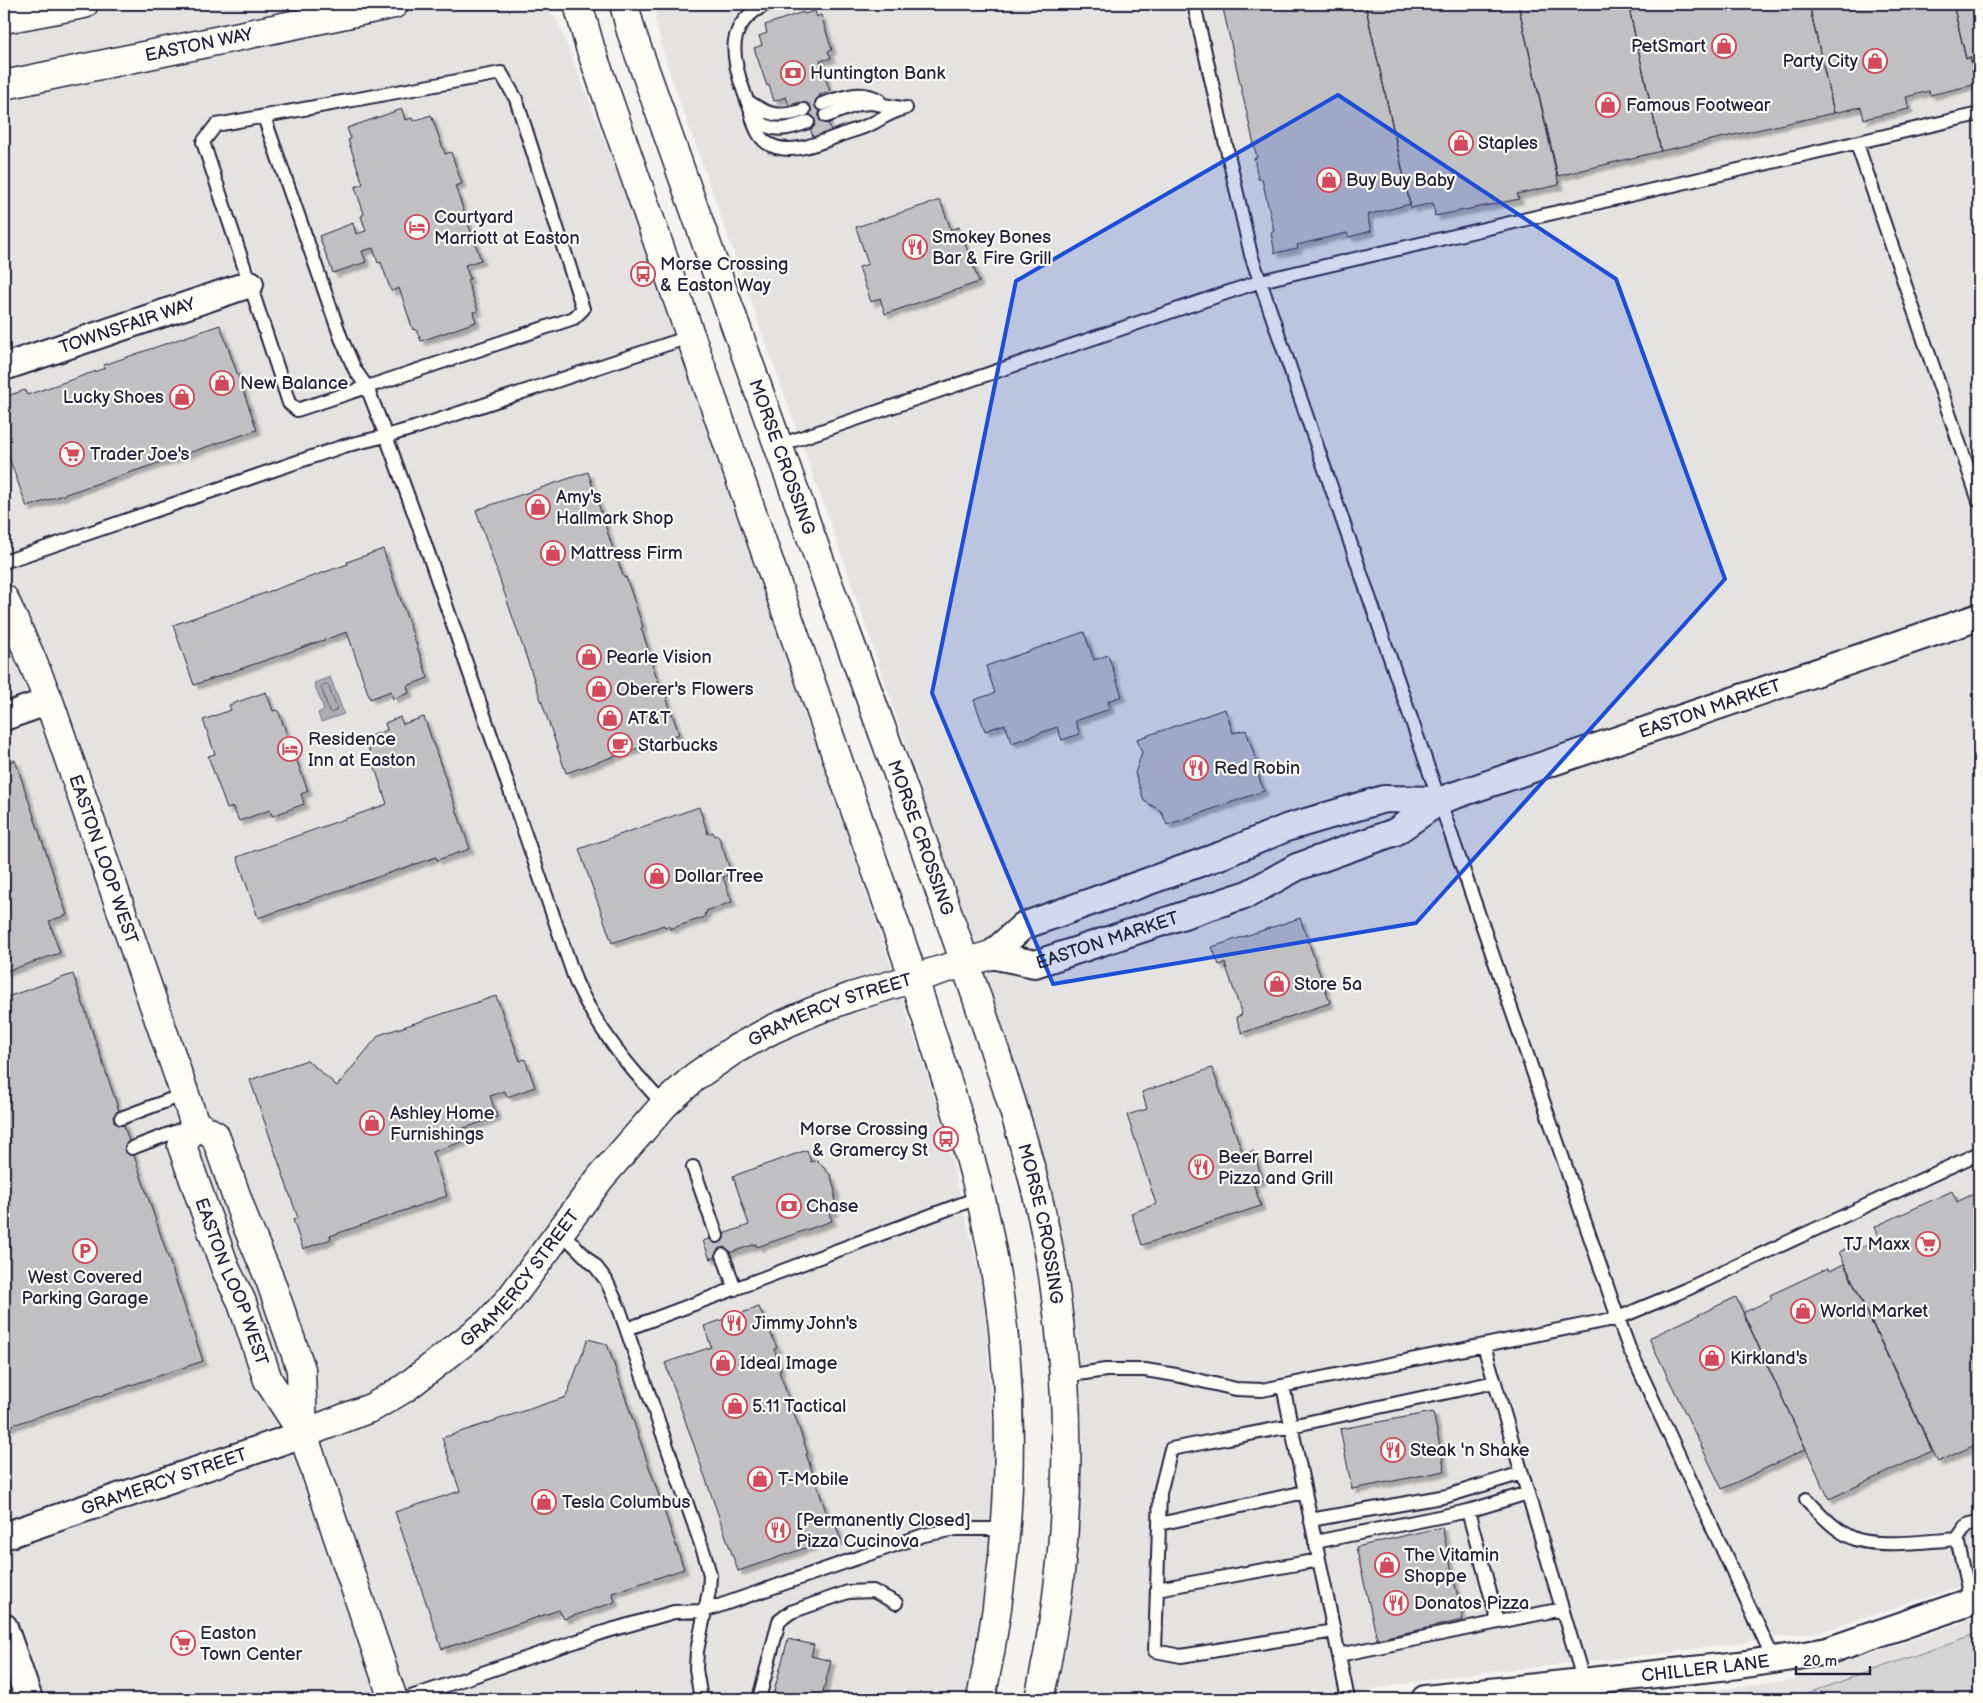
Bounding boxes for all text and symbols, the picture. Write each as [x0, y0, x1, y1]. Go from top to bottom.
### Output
street label: EASTON WAY [143, 23, 255, 66]
shop icon: PetSmart [1711, 33, 1737, 59]
place label: PetSmart [1631, 36, 1706, 57]
shop icon: Party City [1862, 48, 1888, 74]
place label: Party City [1782, 51, 1859, 72]
bank icon: Huntington Bank [780, 60, 806, 86]
place label: Huntington Bank [810, 63, 946, 84]
shop icon: Famous Footwear [1595, 92, 1621, 118]
place label: Famous Footwear [1626, 95, 1771, 116]
shop icon: Staples [1448, 130, 1474, 156]
place label: Staples [1478, 133, 1538, 154]
shop icon: Buy Buy Baby [1316, 167, 1342, 193]
place label: Buy Buy Baby [1346, 170, 1456, 191]
place label: Courtyard Marriott at Easton [434, 207, 580, 249]
hotel icon: Courtyard Marriott at Easton [404, 214, 430, 240]
place label: Smokey Bones Bar & Fire Grill [932, 227, 1052, 269]
restaurant icon: Smokey Bones Bar & Fire Grill [902, 234, 928, 260]
place label: Morse Crossing & Easton Way [660, 254, 788, 296]
bus stop icon: Morse Crossing & Easton Way [630, 261, 656, 287]
street label: TOWNSFAIR WAY [57, 293, 198, 358]
shop icon: New Balance [209, 370, 235, 396]
place label: New Balance [240, 373, 348, 394]
street label: MORSE CROSSING [745, 377, 820, 537]
shop icon: Lucky Shoes [169, 384, 195, 410]
place label: Lucky Shoes [63, 387, 164, 408]
supermarket icon: Trader Joe's [59, 441, 85, 467]
place label: Trader Joe's [90, 444, 189, 465]
place label: Amy's Hallmark Shop [556, 487, 674, 529]
shop icon: Amy's Hallmark Shop [525, 494, 551, 520]
shop icon: Mattress Firm [540, 540, 566, 566]
place label: Mattress Firm [570, 543, 683, 564]
shop icon: Pearle Vision [576, 644, 602, 670]
place label: Pearle Vision [606, 647, 712, 668]
street label: EASTON MARKET [1636, 675, 1784, 743]
shop icon: Oberer's Flowers [586, 676, 612, 702]
place label: Oberer's Flowers [616, 679, 754, 700]
shop icon: AT&T [597, 705, 623, 731]
place label: AT&T [628, 708, 671, 729]
place label: Residence Inn at Easton [308, 729, 416, 771]
cafe icon: Starbucks [607, 732, 633, 758]
place label: Starbucks [638, 735, 718, 756]
hotel icon: Residence Inn at Easton [277, 736, 303, 762]
restaurant icon: Red Robin [1183, 755, 1209, 781]
street label: MORSE CROSSING [883, 757, 958, 918]
place label: Red Robin [1214, 758, 1300, 779]
street label: EASTON LOOP WEST [65, 772, 143, 947]
shop icon: Dollar Tree [644, 863, 670, 889]
place label: Dollar Tree [674, 866, 764, 887]
street label: EASTON MARKET [1033, 907, 1181, 973]
street label: GRAMERCY STREET [745, 969, 915, 1051]
shop icon: Store 5a [1264, 971, 1290, 997]
place label: Store 5a [1294, 974, 1362, 995]
place label: Ashley Home Furnishings [390, 1103, 495, 1145]
shop icon: Ashley Home Furnishings [359, 1110, 385, 1136]
place label: Morse Crossing & Gramercy St [800, 1119, 928, 1161]
bus stop icon: Morse Crossing & Gramercy St [933, 1126, 959, 1152]
street label: MORSE CROSSING [1014, 1141, 1067, 1305]
place label: Beer Barrel Pizza and Grill [1218, 1147, 1333, 1189]
restaurant icon: Beer Barrel Pizza and Grill [1188, 1154, 1214, 1180]
bank icon: Chase [776, 1193, 802, 1219]
street label: EASTON LOOP WEST [191, 1195, 273, 1368]
place label: Chase [806, 1196, 859, 1217]
street label: GRAMERCY STREET [456, 1205, 584, 1351]
supermarket icon: TJ Maxx [1915, 1231, 1941, 1257]
place label: TJ Maxx [1843, 1234, 1911, 1255]
parking icon: West Covered Parking Garage [72, 1238, 98, 1264]
place label: West Covered Parking Garage [22, 1267, 149, 1309]
shop icon: World Market [1790, 1298, 1816, 1324]
place label: World Market [1820, 1301, 1929, 1322]
restaurant icon: Jimmy John's [721, 1310, 747, 1336]
place label: Jimmy John's [752, 1313, 857, 1334]
shop icon: Kirkland's [1699, 1345, 1725, 1371]
place label: Kirkland's [1730, 1348, 1808, 1369]
shop icon: Ideal Image [710, 1350, 736, 1376]
place label: Ideal Image [740, 1353, 838, 1374]
shop icon: 5.11 Tactical [722, 1393, 748, 1419]
place label: 5.11 Tactical [752, 1396, 846, 1417]
restaurant icon: Steak 'n Shake [1380, 1437, 1406, 1463]
place label: Steak 'n Shake [1410, 1440, 1530, 1461]
street label: GRAMERCY STREET [78, 1443, 250, 1519]
shop icon: T-Mobile [747, 1466, 773, 1492]
place label: T-Mobile [778, 1469, 849, 1490]
shop icon: Tesla Columbus [531, 1489, 557, 1515]
place label: Tesla Columbus [562, 1492, 691, 1513]
place label: [Permanently Closed] Pizza Cucinova [796, 1510, 971, 1552]
restaurant icon: [Permanently Closed] Pizza Cucinova [765, 1517, 791, 1543]
place label: The Vitamin Shoppe [1404, 1545, 1499, 1587]
shop icon: The Vitamin Shoppe [1374, 1552, 1400, 1578]
restaurant icon: Donatos Pizza [1383, 1590, 1409, 1616]
place label: Donatos Pizza [1414, 1593, 1529, 1614]
place label: Easton Town Center [200, 1623, 302, 1665]
supermarket icon: Easton Town Center [170, 1630, 196, 1656]
scale bar [1796, 1643, 1869, 1675]
street label: CHILLER LANE [1640, 1650, 1771, 1686]
text: 20 m [1803, 1652, 1837, 1671]

